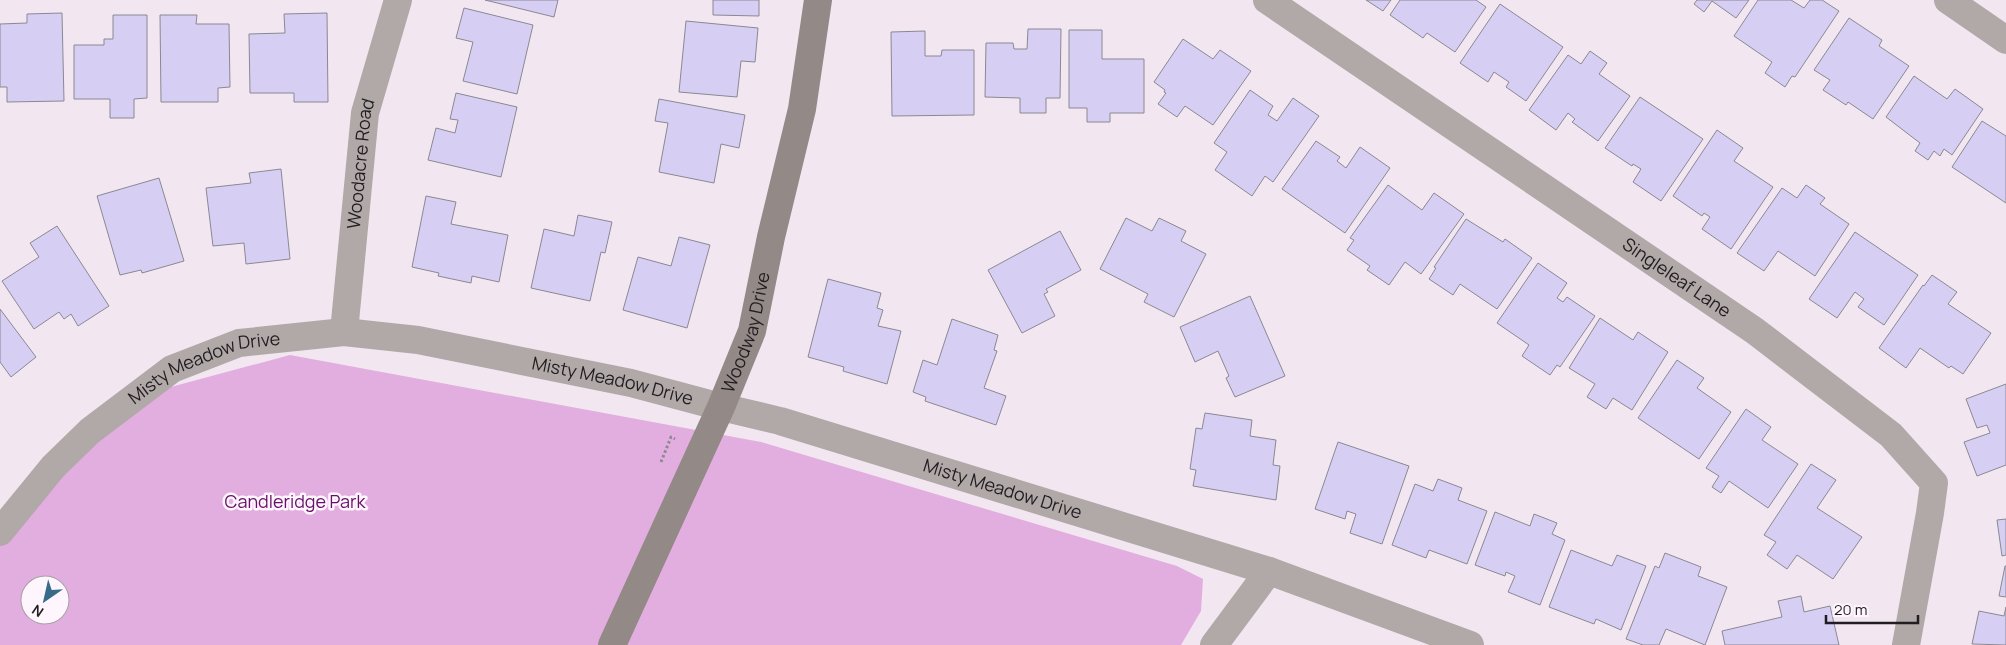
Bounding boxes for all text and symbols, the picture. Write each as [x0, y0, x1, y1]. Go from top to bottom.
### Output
street label: Woodacre Road [341, 96, 380, 230]
street label: Singleleaf Lane [1618, 232, 1736, 322]
street label: Woodway Drive [715, 270, 775, 396]
street label: Misty Meadow Drive [123, 326, 281, 409]
street label: Misty Meadow Drive [530, 350, 696, 410]
street label: Misty Meadow Drive [920, 453, 1085, 524]
park label: Candleridge Park [225, 489, 367, 513]
north arrow [20, 575, 70, 625]
scale bar [1826, 592, 1918, 624]
text: 20 m [1834, 599, 1867, 620]
text: N [28, 601, 47, 622]

